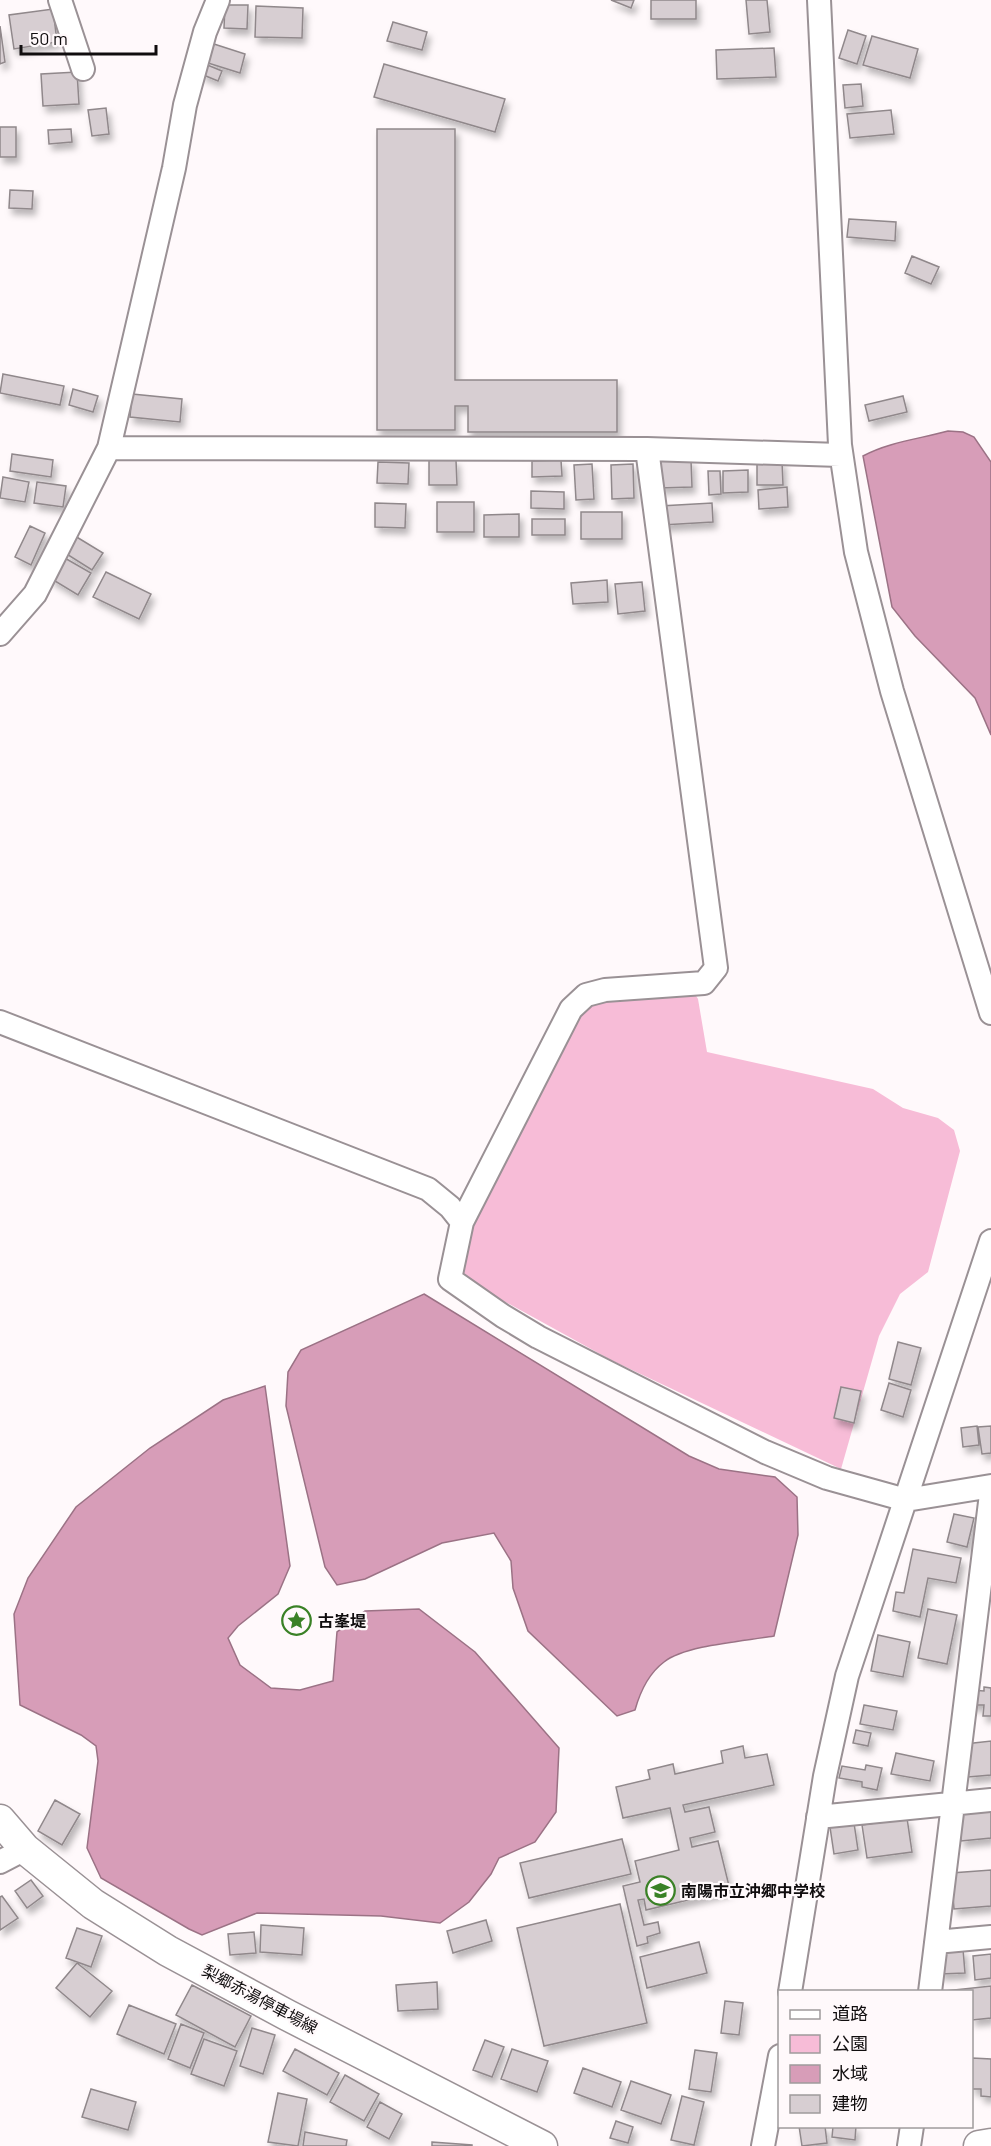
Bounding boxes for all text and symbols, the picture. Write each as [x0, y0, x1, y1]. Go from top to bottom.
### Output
scale bar [21, 18, 156, 56]
text: 50 m [30, 27, 68, 49]
place icon: 古峯堤 [281, 1605, 313, 1637]
place label: 古峯堤 [318, 1611, 366, 1630]
school or university icon: 南陽市立沖郷中学校 [644, 1875, 676, 1907]
place label: 南陽市立沖郷中学校 [681, 1881, 825, 1900]
street label: 梨郷赤湯停車場線 [199, 1960, 321, 2037]
legend [778, 1990, 973, 2128]
text: 道路 [832, 2002, 868, 2024]
text: 公園 [832, 2032, 868, 2054]
text: 水域 [832, 2062, 868, 2084]
text: 建物 [832, 2092, 868, 2114]

